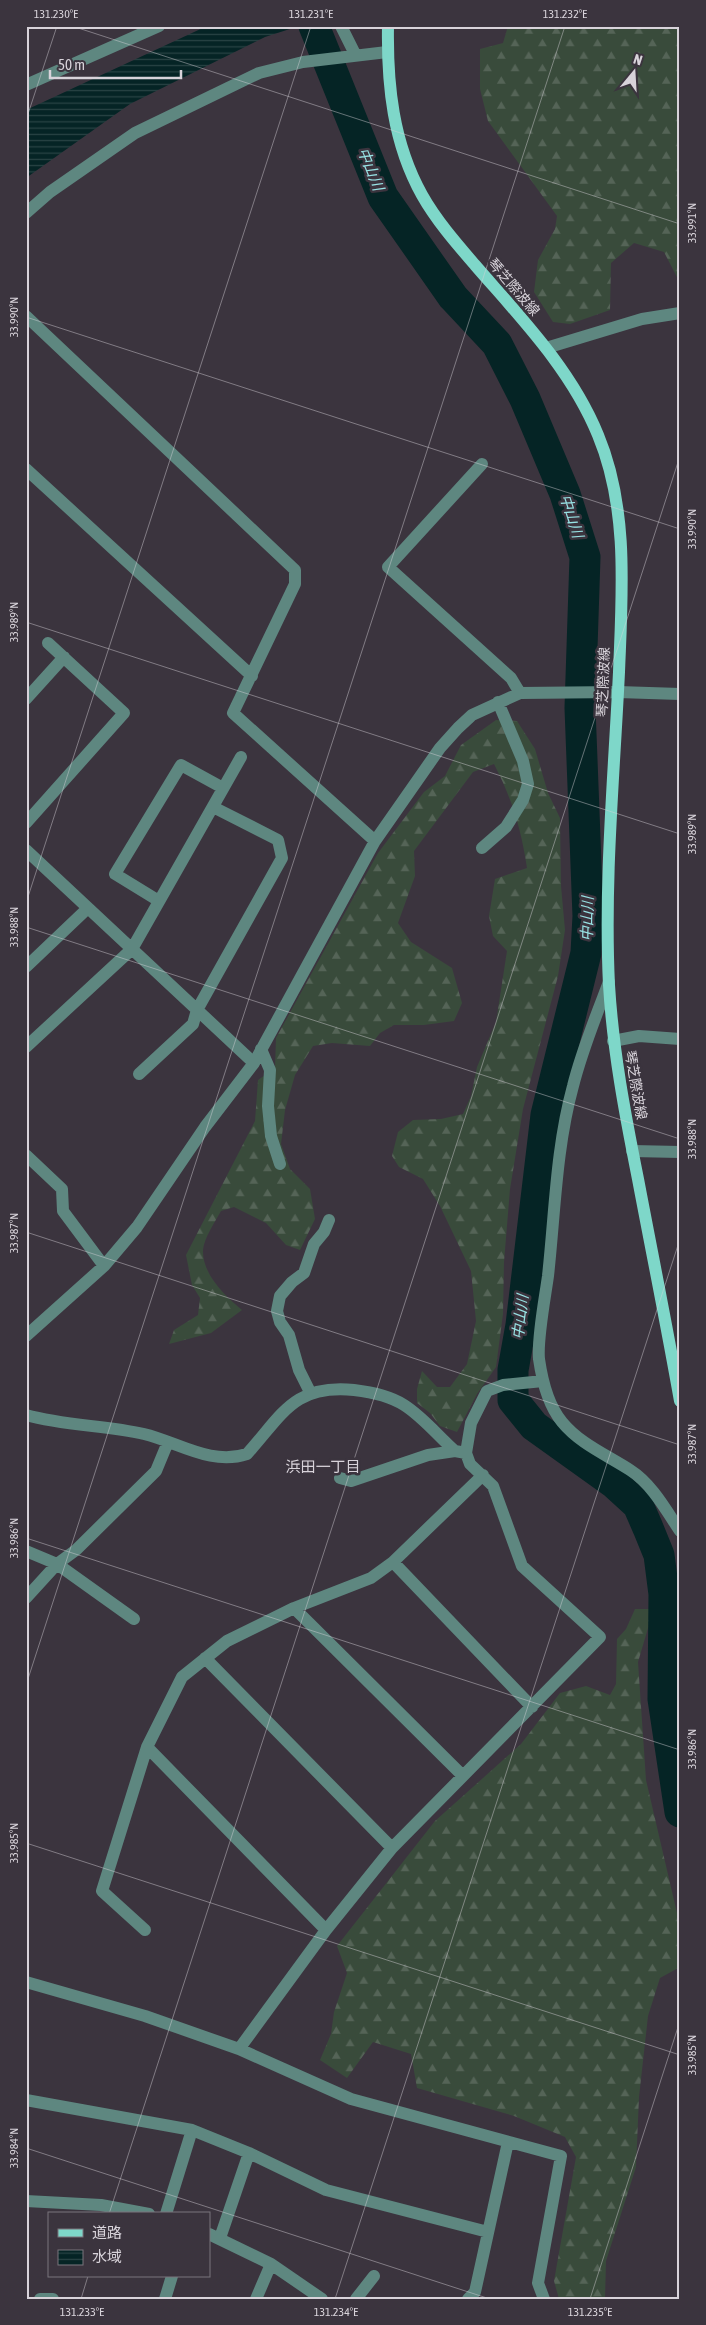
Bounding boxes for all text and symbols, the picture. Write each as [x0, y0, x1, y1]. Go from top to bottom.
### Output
text: 131.230°E [34, 7, 78, 21]
text: 131.231°E [289, 7, 333, 21]
text: 131.232°E [543, 7, 587, 21]
scale bar [50, 48, 181, 80]
north arrow [608, 48, 658, 98]
text: N [632, 51, 644, 69]
text: 50 m [58, 56, 85, 73]
water label: 中山川 [355, 145, 388, 195]
text: 33.991°N [685, 203, 699, 243]
street label: 琴芝際波線 [485, 255, 543, 319]
text: 33.990°N [7, 297, 21, 337]
water label: 中山川 [557, 492, 588, 542]
text: 33.990°N [685, 509, 699, 549]
text: 33.989°N [7, 602, 21, 642]
street label: 琴芝際波線 [594, 647, 612, 717]
text: 33.989°N [685, 814, 699, 854]
water label: 中山川 [578, 894, 596, 942]
text: 33.988°N [7, 907, 21, 947]
street label: 琴芝際波線 [622, 1049, 650, 1121]
text: 33.988°N [685, 1119, 699, 1159]
text: 33.987°N [7, 1213, 21, 1253]
water label: 中山川 [509, 1292, 531, 1340]
text: 33.987°N [685, 1424, 699, 1464]
district label: 浜田一丁目 [285, 1458, 361, 1475]
text: 33.986°N [7, 1518, 21, 1558]
text: 33.986°N [685, 1729, 699, 1769]
text: 33.985°N [7, 1823, 21, 1863]
text: 33.985°N [685, 2035, 699, 2075]
text: 33.984°N [7, 2128, 21, 2168]
legend [48, 2212, 210, 2278]
text: 道路 [92, 2224, 122, 2241]
text: 水域 [92, 2248, 122, 2265]
text: 131.233°E [60, 2305, 104, 2319]
text: 131.234°E [314, 2305, 358, 2319]
text: 131.235°E [568, 2305, 612, 2319]

